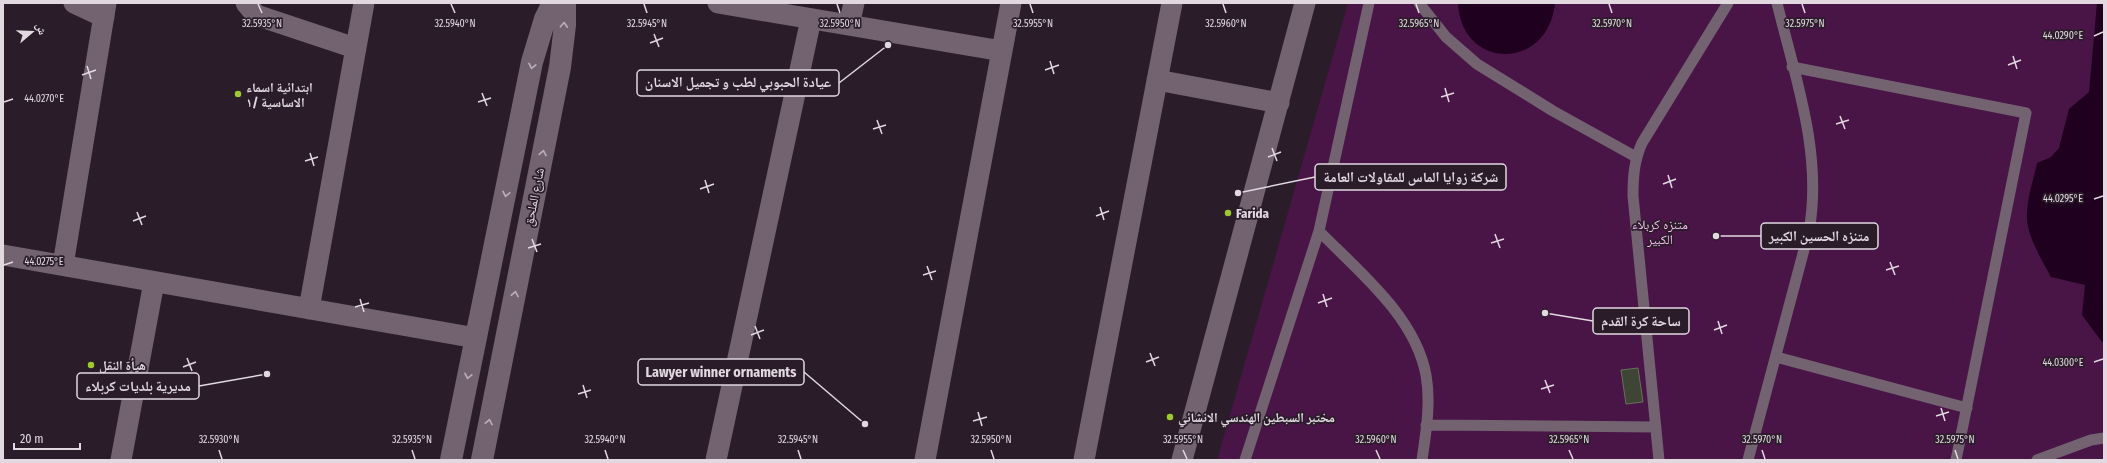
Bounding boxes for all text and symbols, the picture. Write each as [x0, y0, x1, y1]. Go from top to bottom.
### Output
north arrow [12, 12, 52, 52]
text: 32.5935°N [242, 18, 282, 30]
text: 32.5940°N [434, 18, 476, 30]
text: 32.5945°N [627, 18, 667, 30]
text: 32.5950°N [820, 18, 860, 30]
text: 32.5955°N [1013, 18, 1053, 30]
text: 32.5960°N [1205, 18, 1247, 30]
text: 32.5965°N [1399, 18, 1439, 30]
text: 32.5970°N [1592, 18, 1632, 30]
text: 32.5975°N [1785, 18, 1825, 30]
text: ش [32, 21, 49, 37]
one-way arrow [560, 22, 569, 28]
text: 44.0290°E [2043, 30, 2084, 42]
one-way arrow [528, 63, 536, 70]
callout: عيادة الحبوبي لطب و تجميل الاسنان [637, 70, 839, 96]
text: عيادة الحبوبي لطب و تجميل الاسنان [645, 74, 831, 93]
place label: ابتدائية اسماء الاساسية /١ [246, 80, 313, 110]
marker: ابتدائية اسماء الاساسية /١ [233, 89, 243, 99]
text: 44.0270°E [24, 93, 64, 105]
one-way arrow [538, 150, 546, 156]
callout: شركة زوايا الماس للمقاولات العامة [1315, 164, 1506, 190]
street label: شارع الملحق [521, 167, 549, 228]
text: شركة زوايا الماس للمقاولات العامة [1324, 169, 1499, 186]
one-way arrow [502, 191, 510, 197]
text: 44.0295°E [2043, 193, 2083, 205]
place label: Farida [1236, 206, 1270, 221]
marker: Farida [1223, 208, 1233, 218]
park label: متنزه كربلاء الكبير [1632, 217, 1688, 248]
callout: متنزه الحسين الكبير [1761, 223, 1878, 249]
text: متنزه الحسين الكبير [1768, 228, 1869, 245]
text: 44.0275°E [25, 256, 64, 268]
one-way arrow [510, 291, 518, 297]
callout: ساحة كرة القدم [1593, 308, 1689, 334]
text: ساحة كرة القدم [1601, 313, 1681, 331]
text: 44.0300°E [2042, 357, 2084, 369]
place label: هيأة النقل [99, 358, 146, 374]
callout: Lawyer winner ornaments [638, 359, 804, 385]
marker: هيأة النقل [86, 360, 96, 370]
text: Lawyer winner ornaments [646, 364, 796, 381]
callout: مديرية بلديات كربلاء [77, 373, 199, 399]
one-way arrow [465, 373, 473, 379]
text: مديرية بلديات كربلاء [85, 378, 191, 395]
place label: مختبر السبطين الهندسي الانشائي [1178, 410, 1335, 428]
marker: مختبر السبطين الهندسي الانشائي [1165, 412, 1175, 422]
one-way arrow [485, 419, 493, 425]
scale bar [14, 425, 80, 451]
text: 20 m [20, 432, 44, 446]
text: 32.5930°N [199, 434, 239, 446]
text: 32.5935°N [392, 434, 432, 446]
text: 32.5940°N [584, 434, 626, 446]
text: 32.5945°N [778, 434, 818, 446]
text: 32.5950°N [971, 434, 1011, 446]
text: 32.5955°N [1163, 434, 1203, 446]
text: 32.5960°N [1355, 434, 1397, 446]
text: 32.5965°N [1549, 434, 1589, 446]
text: 32.5970°N [1742, 434, 1782, 446]
text: 32.5975°N [1935, 434, 1975, 446]

